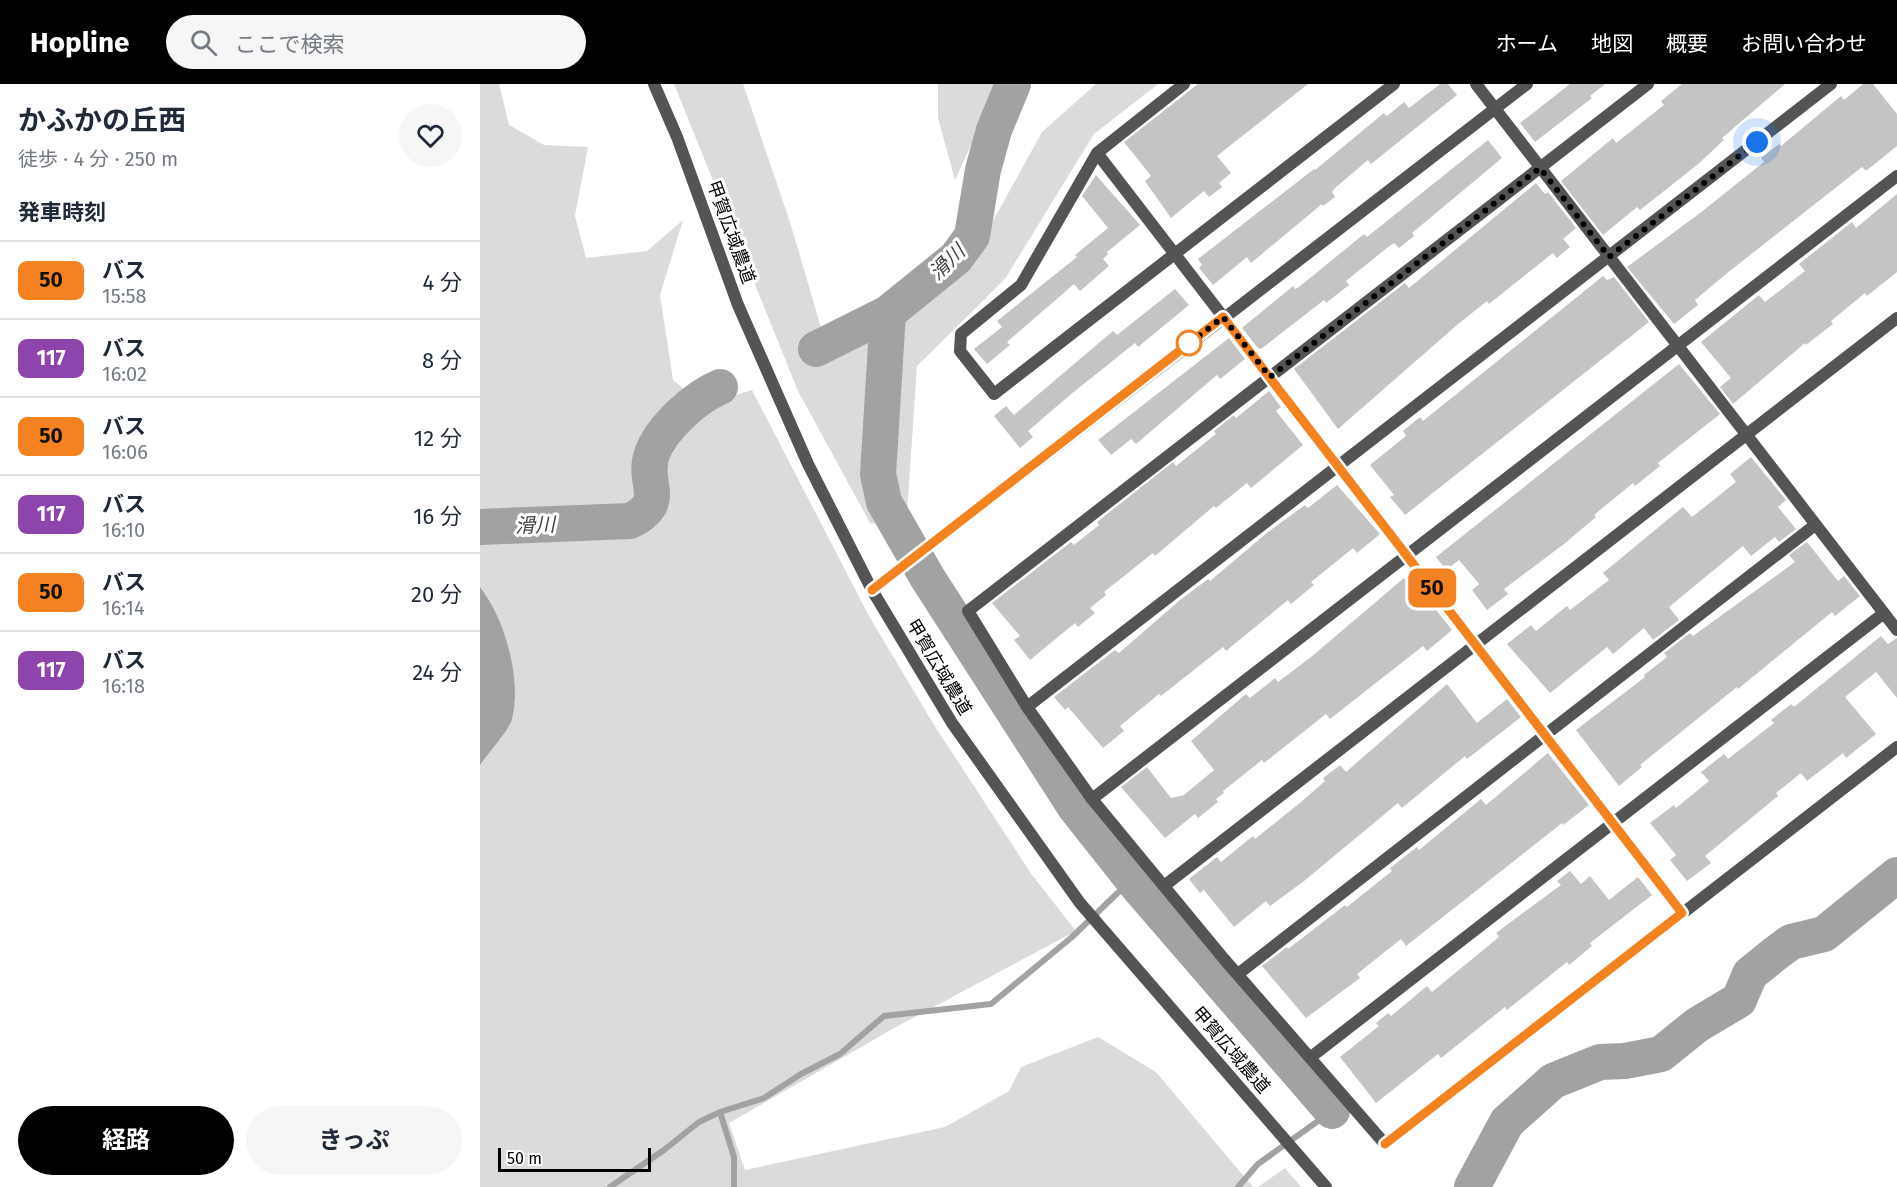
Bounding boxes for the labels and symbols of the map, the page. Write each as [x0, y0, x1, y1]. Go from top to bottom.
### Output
your location [1742, 127, 1772, 157]
street label: 甲賀広域農道 [702, 177, 760, 287]
water label: 滑川 [924, 238, 971, 285]
unlabelled marker [1176, 330, 1202, 356]
water label: 滑川 [515, 512, 557, 538]
line badge: 50 [1405, 568, 1459, 608]
street label: 甲賀広域農道 [902, 615, 976, 719]
street label: 甲賀広域農道 [1187, 1002, 1275, 1098]
scale bar [498, 1145, 651, 1172]

